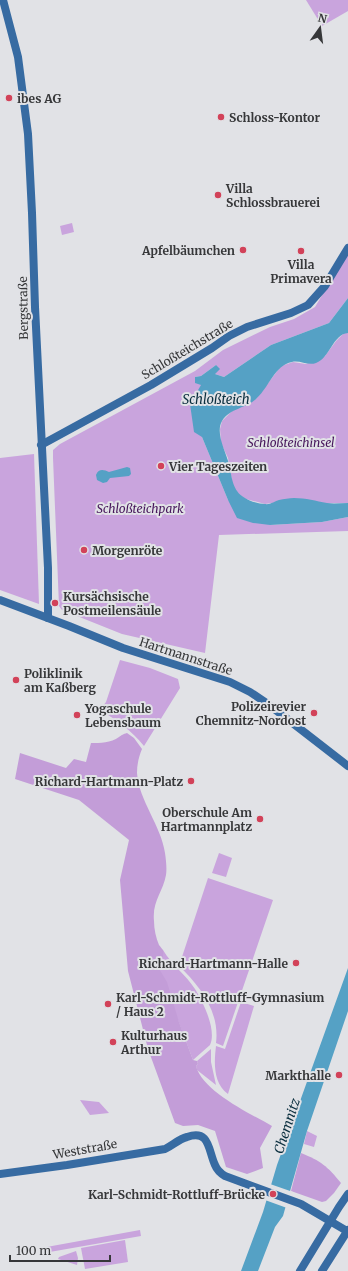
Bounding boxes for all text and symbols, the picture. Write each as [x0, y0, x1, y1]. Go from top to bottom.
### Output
north arrow [300, 8, 340, 48]
text: N [317, 10, 329, 26]
place label: ibes AG [17, 91, 61, 106]
marker: ibes AG [4, 93, 14, 103]
place label: Schloss-Kontor [229, 110, 320, 125]
marker: Schloss-Kontor [216, 112, 226, 122]
place label: Villa Schlossbrauerei [225, 181, 320, 210]
marker: Villa Schlossbrauerei [213, 190, 223, 200]
place label: Apfelbäumchen [141, 243, 235, 258]
marker: Apfelbäumchen [238, 245, 248, 255]
marker: Villa Primavera [296, 246, 306, 256]
place label: Villa Primavera [270, 257, 332, 286]
street label: Bergstraße [15, 276, 31, 340]
street label: Schloßteichstraße [139, 316, 235, 382]
water label: Schloßteich [182, 391, 250, 408]
park label: Schloßteichinsel [247, 435, 335, 450]
place label: Vier Tageszeiten [168, 459, 267, 474]
marker: Vier Tageszeiten [156, 461, 166, 471]
park label: Schloßteichpark [96, 501, 184, 516]
place label: Morgenröte [92, 543, 163, 558]
marker: Morgenröte [79, 545, 89, 555]
place label: Kursächsische Postmeilensäule [63, 589, 162, 618]
marker: Kursächsische Postmeilensäule [50, 598, 60, 608]
street label: Hartmannstraße [138, 634, 234, 678]
place label: Poliklinik am Kaßberg [24, 666, 96, 695]
marker: Poliklinik am Kaßberg [11, 675, 21, 685]
place label: Polizeirevier Chemnitz-Nordost [196, 699, 306, 728]
place label: Yogaschule Lebensbaum [84, 701, 161, 730]
marker: Polizeirevier Chemnitz-Nordost [309, 708, 319, 718]
marker: Yogaschule Lebensbaum [72, 710, 82, 720]
place label: Richard-Hartmann-Platz [35, 774, 183, 789]
marker: Richard-Hartmann-Platz [186, 776, 196, 786]
place label: Oberschule Am Hartmannplatz [161, 805, 252, 834]
marker: Oberschule Am Hartmannplatz [255, 814, 265, 824]
place label: Richard-Hartmann-Halle [139, 956, 289, 971]
marker: Richard-Hartmann-Halle [291, 958, 301, 968]
place label: Karl-Schmidt-Rottluff-Gymnasium / Haus 2 [116, 990, 324, 1019]
marker: Karl-Schmidt-Rottluff-Gymnasium / Haus 2 [103, 999, 113, 1009]
place label: Kulturhaus Arthur [120, 1028, 187, 1057]
marker: Kulturhaus Arthur [108, 1037, 118, 1047]
place label: Markthalle [265, 1068, 331, 1083]
marker: Markthalle [334, 1070, 344, 1080]
water label: Chemnitz [270, 1096, 304, 1156]
street label: Weststraße [51, 1136, 118, 1162]
place label: Karl-Schmidt-Rottluff-Brücke [88, 1187, 266, 1202]
marker: Karl-Schmidt-Rottluff-Brücke [268, 1189, 278, 1199]
scale bar [10, 1237, 110, 1263]
text: 100 m [16, 1243, 51, 1258]

